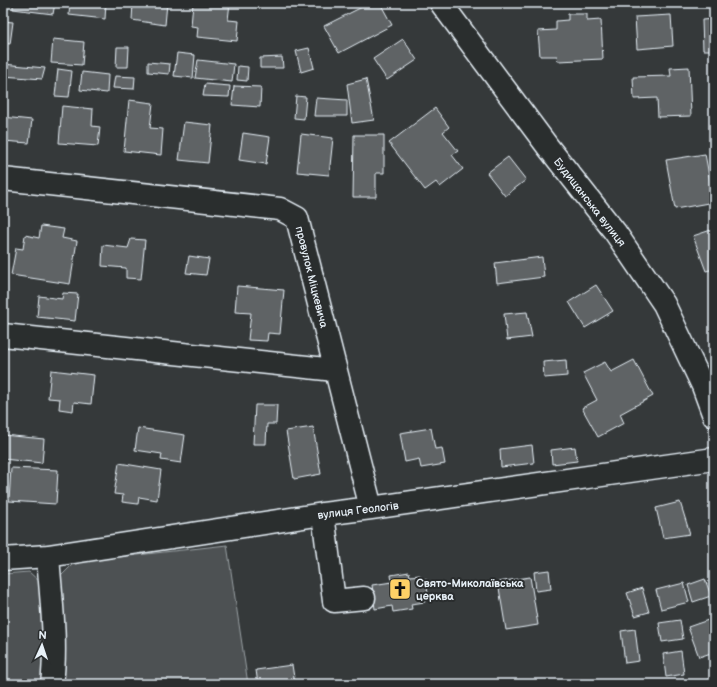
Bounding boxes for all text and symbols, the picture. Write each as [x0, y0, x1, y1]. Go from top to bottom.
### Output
street label: Будищанська вулиця [551, 155, 628, 249]
street label: провулок Міцкевича [293, 225, 331, 330]
street label: вулиця Геологів [317, 499, 399, 522]
church icon: Свято-Миколаївська церква [387, 576, 413, 602]
place label: Свято-Миколаївська церква [416, 577, 524, 603]
north arrow [22, 625, 62, 665]
text: N [38, 629, 47, 642]

